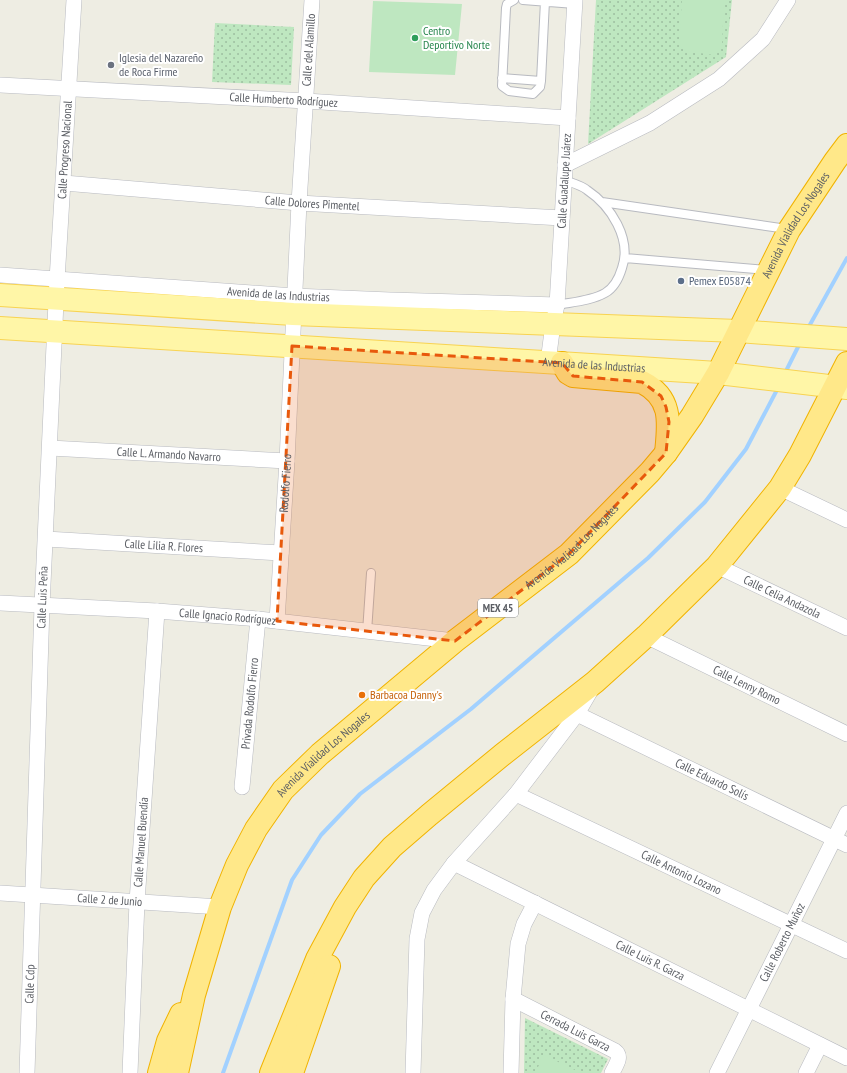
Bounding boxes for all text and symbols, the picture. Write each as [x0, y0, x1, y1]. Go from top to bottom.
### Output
street label: Calle del Alamillo [298, 13, 318, 87]
place label: Centro Deportivo Norte [423, 23, 490, 52]
marker: Centro Deportivo Norte [410, 33, 420, 43]
place label: Iglesia del Nazareño de Roca Firme [119, 50, 203, 79]
marker: Iglesia del Nazareño de Roca Firme [106, 60, 116, 70]
street label: Calle Humberto Rodríguez [229, 89, 338, 110]
street label: Calle Progreso Nacional [54, 100, 75, 199]
street label: Calle Guadalupe Juárez [554, 133, 574, 229]
street label: Avenida Vialidad Los Nogales [758, 169, 833, 280]
street label: Calle Dolores Pimentel [264, 192, 360, 213]
place label: Pemex E05874 [689, 273, 752, 288]
marker: Pemex E05874 [676, 276, 686, 286]
street label: Avenida de las Industrias [226, 283, 330, 304]
street label: Avenida de las Industrias [542, 354, 646, 375]
street label: Calle L. Armando Navarro [116, 444, 221, 464]
street label: Rodolfo Fierro [276, 454, 294, 513]
street label: Avenida Vialidad Los Nogales [522, 500, 621, 592]
street label: Calle Lilia R. Flores [124, 536, 203, 555]
street label: Calle Luis Peña [33, 565, 51, 629]
street label: Calle Celia Andazola [741, 572, 823, 621]
road number: MEX 45 [478, 599, 518, 617]
street label: Calle Ignacio Rodríguez [179, 605, 277, 628]
street label: Privada Rodolfo Fierro [238, 657, 261, 750]
street label: Calle Lenny Romo [711, 662, 783, 707]
place label: Barbacoa Danny's [370, 687, 442, 702]
marker: Barbacoa Danny's [357, 690, 367, 700]
street label: Avenida Vialidad Los Nogales [273, 708, 373, 799]
street label: Calle Eduardo Solís [673, 755, 751, 803]
street label: Calle Manuel Buendía [130, 797, 151, 888]
street label: Calle Antonio Lozano [639, 847, 724, 897]
street label: Calle 2 de Junio [77, 890, 143, 909]
street label: Calle Roberto Muñoz [756, 900, 808, 984]
street label: Calle Luis R. Garza [613, 936, 688, 983]
street label: Calle Cdp [21, 964, 37, 1004]
street label: Cerrada Luis Garza [538, 1006, 613, 1054]

